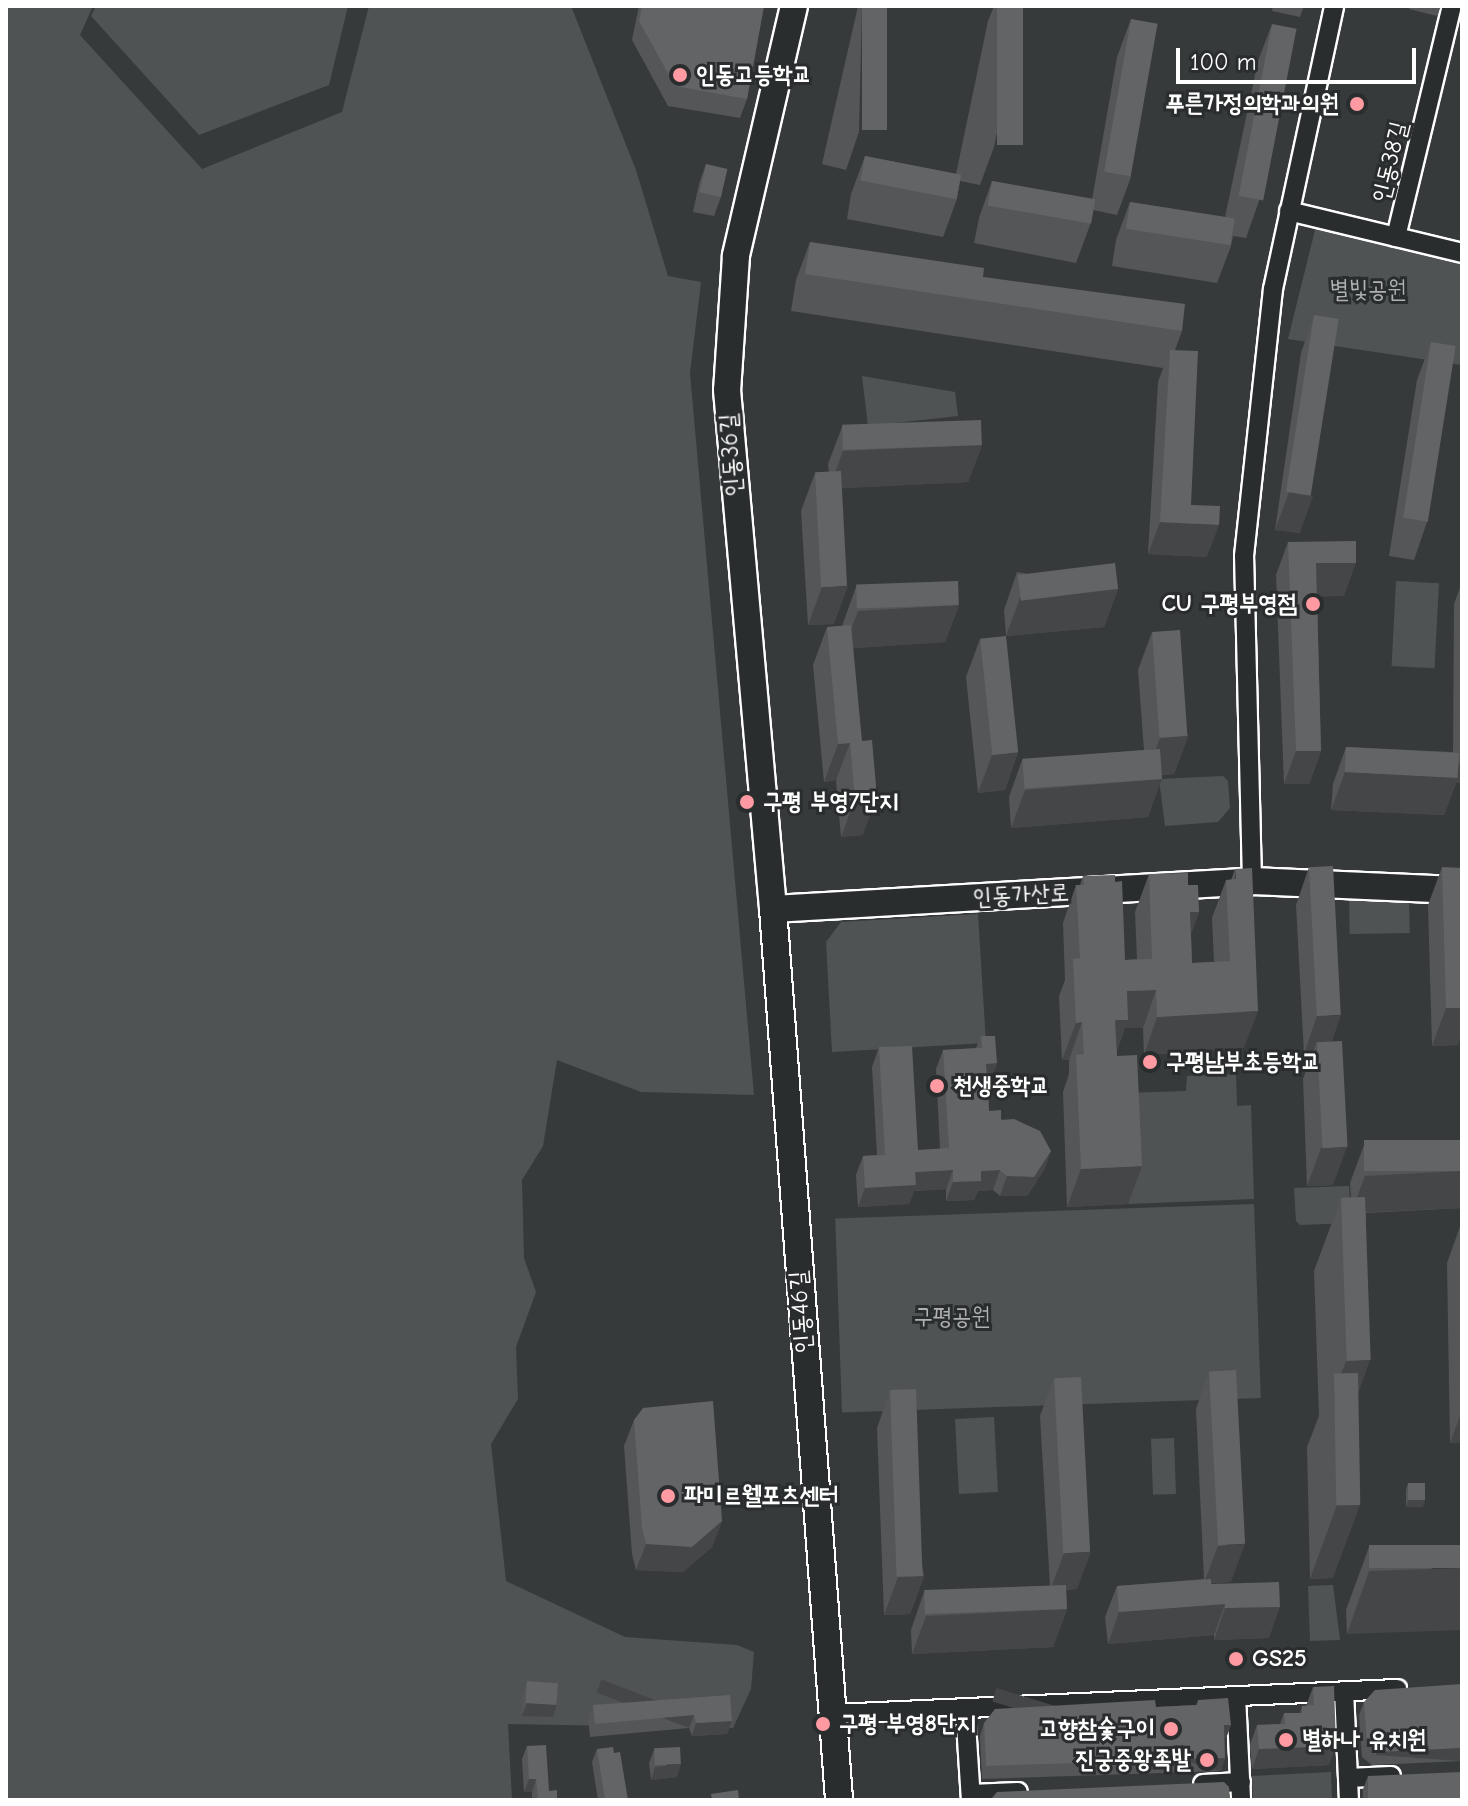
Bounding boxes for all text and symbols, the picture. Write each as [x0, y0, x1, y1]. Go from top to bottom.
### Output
scale bar [1180, 32, 1420, 82]
text: 100 m [1190, 48, 1257, 76]
place label: 인동고등학교 [696, 61, 812, 89]
marker: 인동고등학교 [671, 66, 689, 84]
place label: 푸른가정의학과의원 [1165, 90, 1339, 118]
marker: 푸른가정의학과의원 [1346, 93, 1368, 115]
street label: 인동38길 [1366, 119, 1414, 205]
park label: 별빛공원 [1329, 276, 1407, 304]
street label: 인동36길 [714, 413, 748, 497]
place label: CU 구평부영점 [1161, 590, 1297, 618]
marker: CU 구평부영점 [1304, 595, 1322, 613]
place label: 구평 부영7단지 [763, 788, 898, 816]
marker: 구평 부영7단지 [738, 793, 756, 811]
street label: 인동가산로 [972, 878, 1070, 912]
place label: 구평남부초등학교 [1166, 1048, 1320, 1076]
marker: 구평남부초등학교 [1141, 1053, 1159, 1071]
place label: 천생중학교 [953, 1072, 1050, 1100]
marker: 천생중학교 [928, 1077, 946, 1095]
street label: 인동46길 [784, 1270, 818, 1354]
park label: 구평공원 [913, 1303, 991, 1331]
place label: 파미르웰포츠센터 [684, 1482, 838, 1510]
marker: 파미르웰포츠센터 [659, 1487, 677, 1505]
place label: GS25 [1252, 1645, 1307, 1673]
marker: GS25 [1227, 1650, 1245, 1668]
place label: 구평 부영8단지 [839, 1710, 976, 1738]
marker: 구평 부영8단지 [814, 1715, 832, 1733]
place label: 고향참숯구이 [1039, 1715, 1155, 1743]
marker: 고향참숯구이 [1162, 1720, 1180, 1738]
place label: 별하나 유치원 [1302, 1726, 1426, 1754]
marker: 별하나 유치원 [1277, 1731, 1295, 1749]
place label: 진궁중왕족발 [1075, 1746, 1191, 1774]
marker: 진궁중왕족발 [1198, 1751, 1216, 1769]

